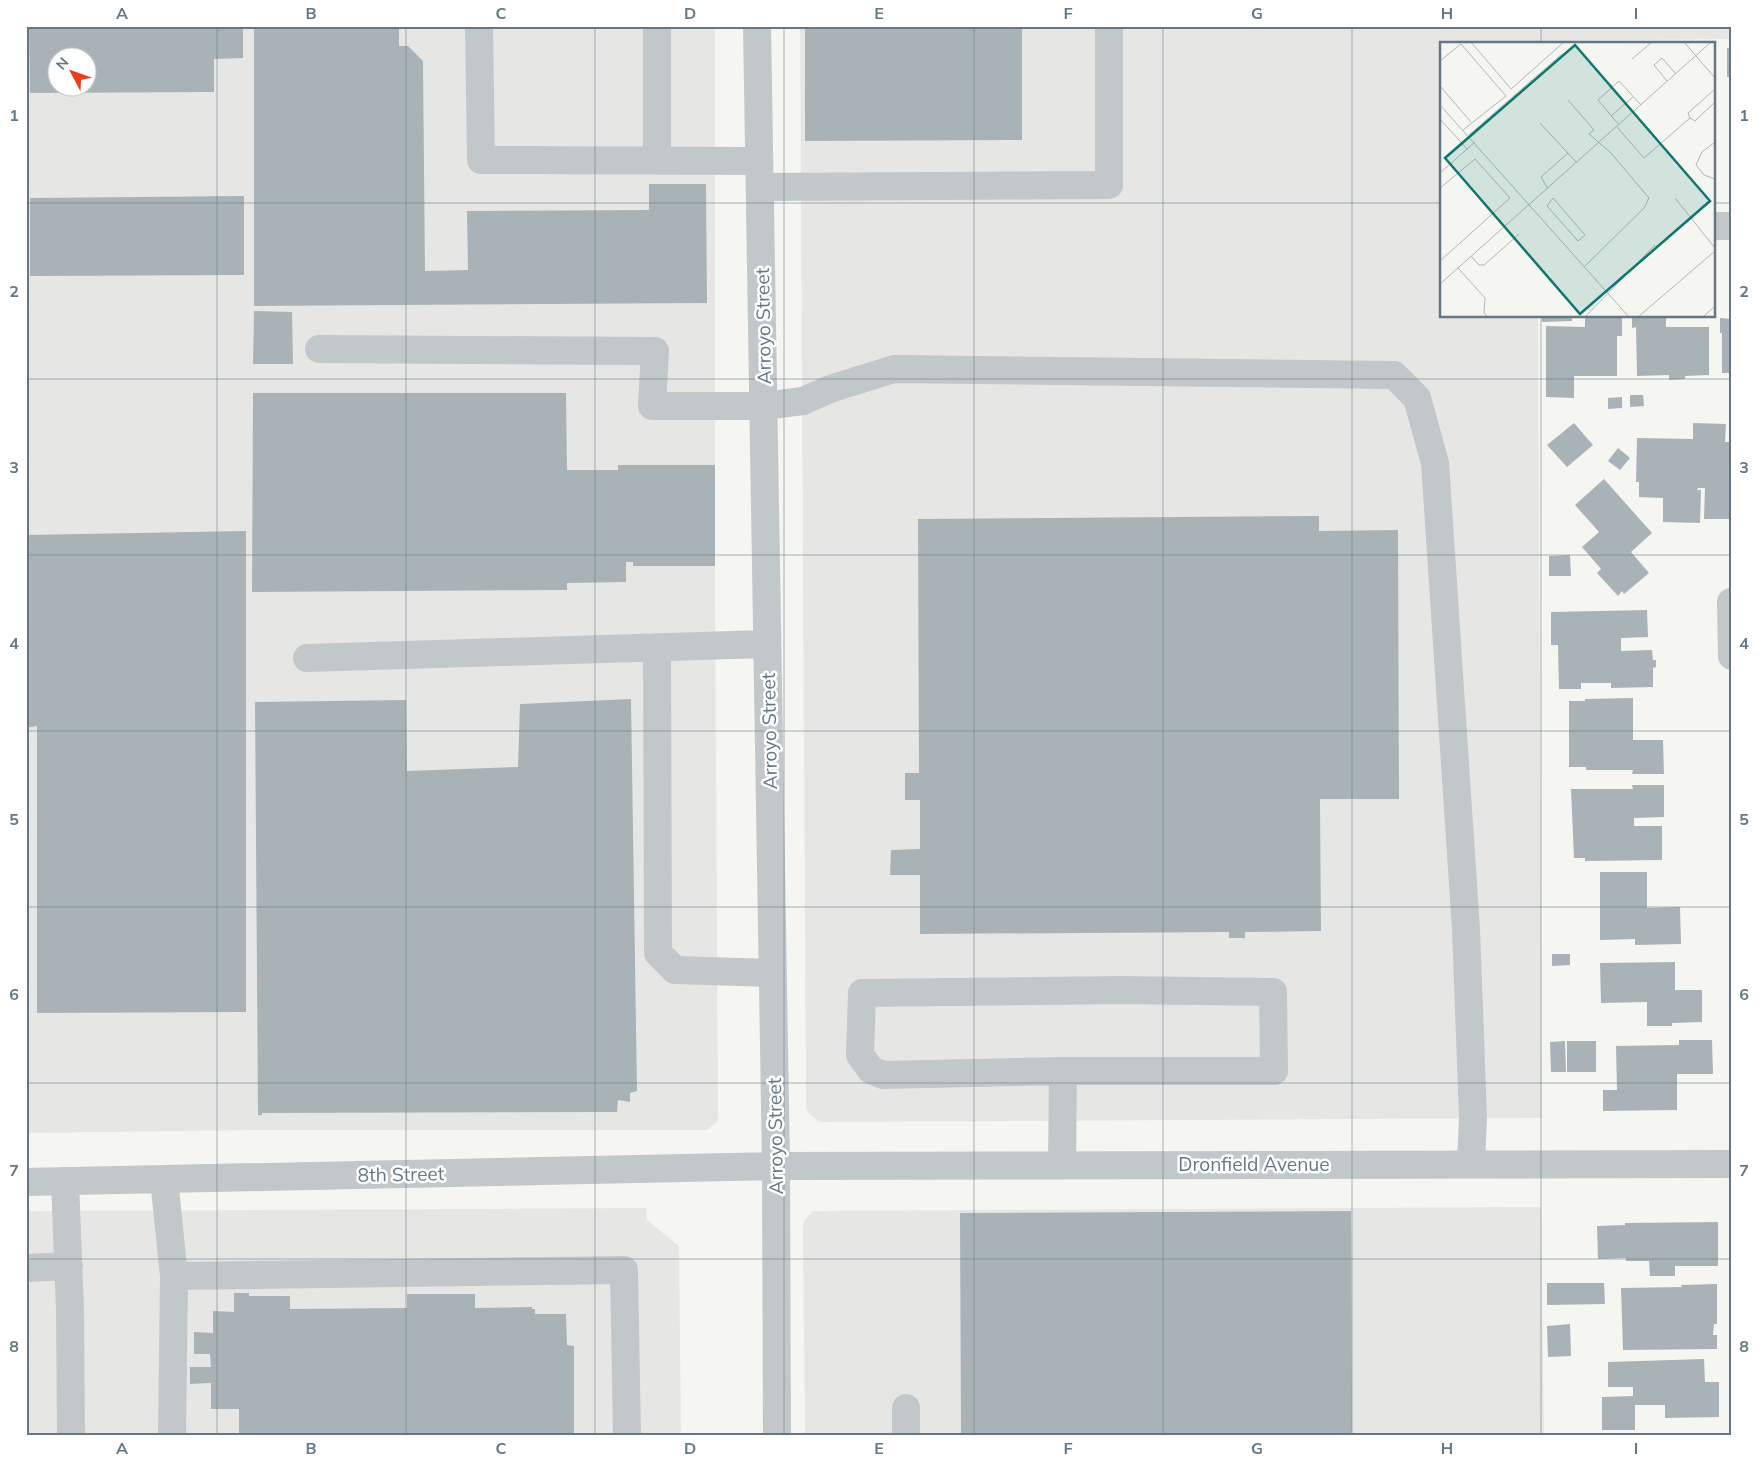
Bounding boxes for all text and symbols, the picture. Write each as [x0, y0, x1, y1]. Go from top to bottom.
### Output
text: A [116, 3, 128, 23]
text: B [305, 3, 317, 23]
text: C [496, 3, 507, 23]
text: D [684, 3, 696, 23]
text: E [874, 3, 884, 23]
text: F [1063, 3, 1073, 23]
text: G [1251, 3, 1263, 23]
text: H [1441, 3, 1453, 23]
text: I [1634, 3, 1638, 23]
inset map [1440, 42, 1716, 318]
north arrow [48, 48, 98, 98]
text: N [52, 54, 72, 73]
text: 1 [9, 105, 19, 125]
text: 1 [1739, 105, 1749, 125]
street label: Arroyo Street [750, 267, 776, 385]
text: 2 [9, 281, 19, 301]
text: 2 [1739, 281, 1749, 301]
text: 3 [9, 457, 19, 477]
text: 3 [1739, 457, 1749, 477]
text: 4 [9, 633, 19, 653]
text: 4 [1739, 633, 1749, 653]
street label: Arroyo Street [756, 672, 782, 790]
text: 5 [9, 809, 19, 829]
text: 5 [1739, 809, 1749, 829]
text: 6 [9, 984, 19, 1004]
text: 6 [1739, 984, 1749, 1004]
street label: Arroyo Street [762, 1077, 788, 1195]
street label: Dronfield Avenue [1178, 1152, 1330, 1176]
text: 7 [9, 1160, 19, 1180]
text: 7 [1739, 1160, 1749, 1180]
street label: 8th Street [357, 1161, 445, 1187]
text: 8 [9, 1336, 19, 1356]
text: 8 [1739, 1336, 1749, 1356]
text: A [116, 1438, 128, 1458]
text: B [305, 1438, 317, 1458]
text: C [496, 1438, 507, 1458]
text: D [684, 1438, 696, 1458]
text: E [874, 1438, 884, 1458]
text: F [1063, 1438, 1073, 1458]
text: G [1251, 1438, 1263, 1458]
text: H [1441, 1438, 1453, 1458]
text: I [1634, 1438, 1638, 1458]

